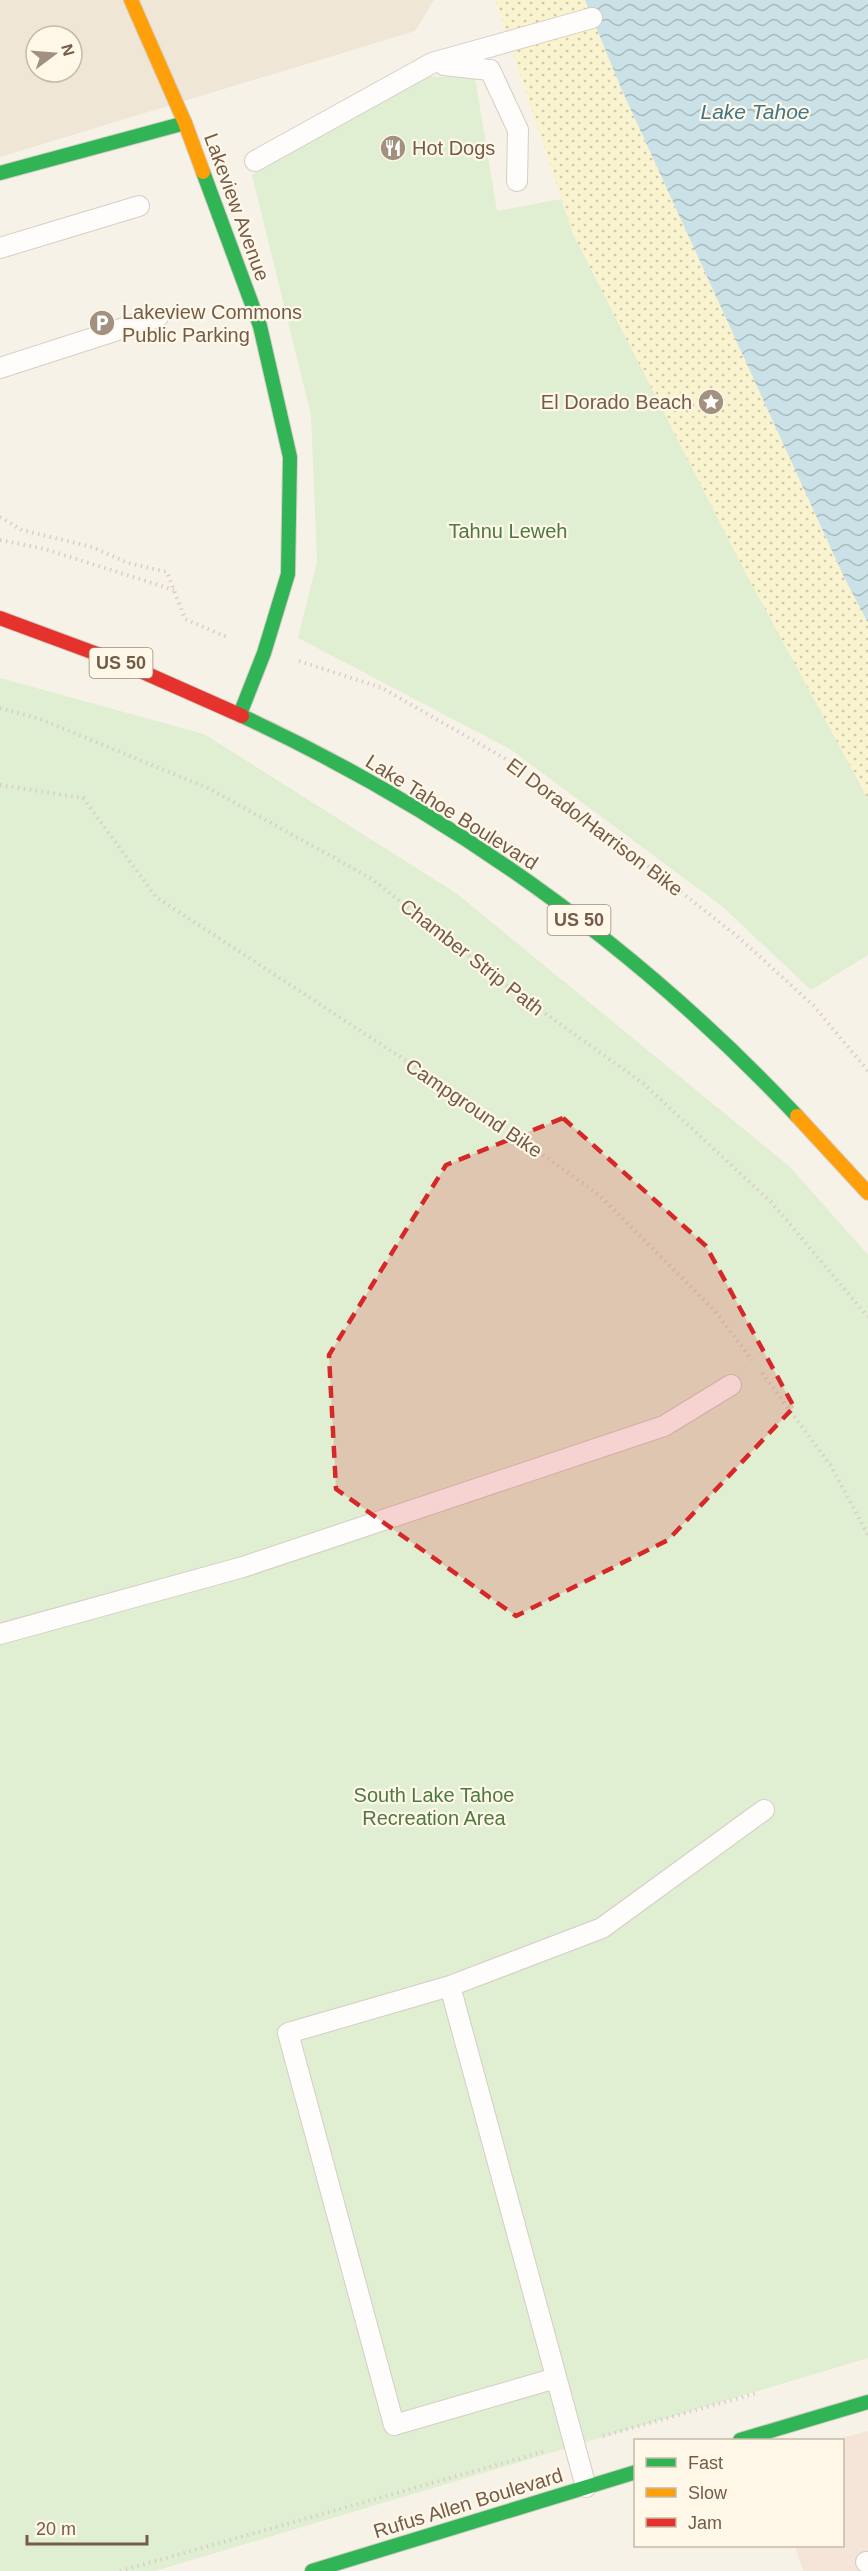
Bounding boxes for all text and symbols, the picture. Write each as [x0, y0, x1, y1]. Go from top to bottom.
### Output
north arrow [24, 24, 84, 84]
text: N [58, 42, 78, 58]
water label: Lake Tahoe [701, 100, 810, 123]
street label: Lakeview Avenue [200, 130, 274, 284]
restaurant icon: Hot Dogs [378, 133, 408, 163]
place label: Hot Dogs [412, 137, 495, 159]
place label: Lakeview Commons Public Parking [122, 301, 302, 346]
parking icon: Lakeview Commons Public Parking [87, 308, 117, 338]
place icon: El Dorado Beach [696, 387, 726, 417]
place label: El Dorado Beach [541, 391, 692, 413]
park label: Tahnu Leweh [449, 520, 567, 542]
road number: US 50 [90, 648, 152, 678]
street label: Lake Tahoe Boulevard [362, 750, 542, 874]
street label: El Dorado/Harrison Bike [503, 754, 687, 900]
street label: Chamber Strip Path [396, 894, 548, 1020]
road number: US 50 [548, 905, 610, 935]
street label: Campground Bike [401, 1054, 547, 1162]
park label: South Lake Tahoe Recreation Area [354, 1784, 514, 1829]
legend [634, 2439, 844, 2547]
text: Fast [688, 2453, 723, 2473]
street label: Rufus Allen Boulevard [371, 2464, 565, 2542]
text: Slow [688, 2483, 728, 2503]
scale bar [27, 2508, 147, 2546]
text: Jam [688, 2513, 722, 2533]
text: 20 m [36, 2519, 76, 2539]

